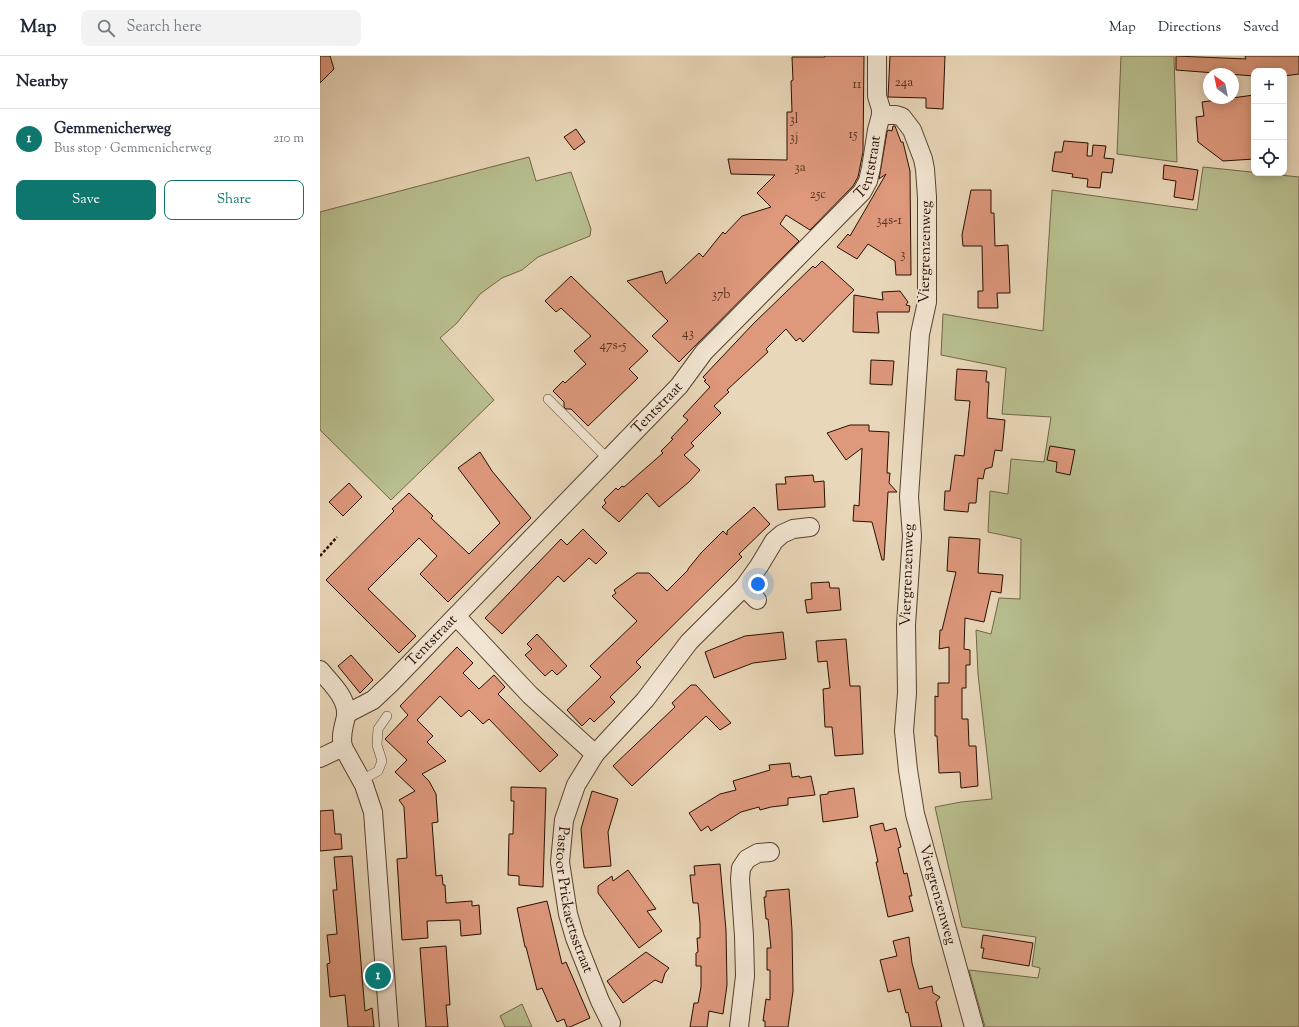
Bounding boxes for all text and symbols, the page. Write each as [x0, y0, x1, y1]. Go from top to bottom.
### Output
search box [81, 10, 361, 46]
text: Map [20, 14, 57, 41]
icon: search [95, 17, 117, 39]
text: Search here [127, 17, 202, 38]
text: Map [1109, 18, 1136, 38]
text: Directions [1158, 18, 1221, 38]
text: Saved [1243, 18, 1279, 38]
north arrow [1203, 68, 1239, 104]
map controls [1251, 68, 1287, 176]
button: + [1251, 68, 1287, 104]
text: Nearby [16, 70, 68, 94]
house number: 24a [895, 74, 913, 92]
house number: 11 [853, 76, 862, 94]
button: − [1251, 104, 1287, 140]
house number: 3l [790, 111, 799, 129]
text: Gemmenicherweg [54, 119, 171, 140]
house number: 15 [849, 126, 858, 144]
house number: 3j [790, 129, 798, 147]
text: 1 [27, 130, 31, 148]
text: 210 m [273, 130, 304, 148]
street label: Tentstraat [850, 134, 887, 204]
text: Bus stop · Gemmenicherweg [54, 140, 212, 158]
button: locate [1251, 140, 1287, 176]
house number: 3a [794, 159, 806, 177]
button: Save [16, 180, 156, 220]
button: Share [164, 180, 304, 220]
house number: 25c [810, 186, 826, 204]
street label: Viergrenzenweg [915, 200, 937, 304]
house number: 34s-1 [876, 212, 902, 230]
house number: 3 [900, 246, 906, 264]
house number: 37b [712, 286, 730, 304]
house number: 43 [682, 325, 694, 343]
house number: 47s-5 [599, 337, 627, 355]
street label: Tentstraat [627, 377, 688, 439]
street label: Viergrenzenweg [896, 523, 920, 627]
your location [748, 574, 768, 594]
street label: Tentstraat [402, 610, 462, 672]
street label: Pastoor Prickaertsstraat [549, 825, 598, 976]
street label: Viergrenzenweg [913, 842, 961, 947]
pin: 1 [365, 961, 391, 991]

